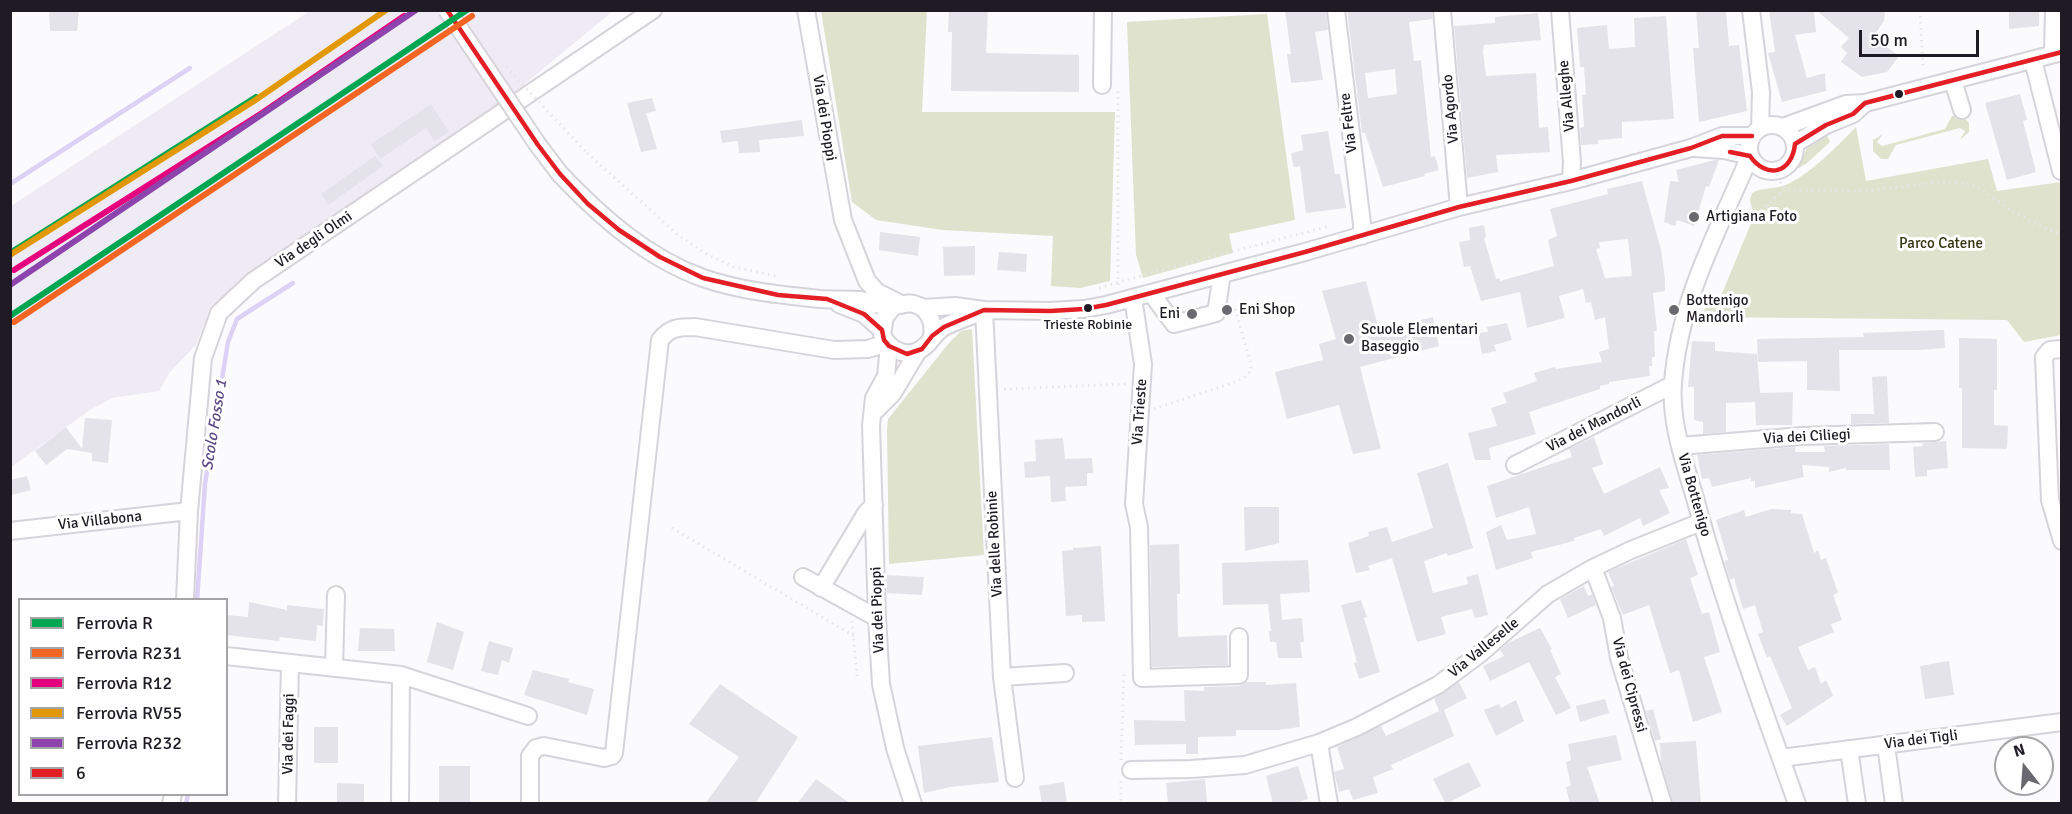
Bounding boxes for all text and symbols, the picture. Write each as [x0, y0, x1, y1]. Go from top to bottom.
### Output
scale bar [1862, 18, 1982, 56]
text: 50 m [1870, 29, 1908, 51]
street label: Via Alleghe [1555, 59, 1579, 133]
street label: Via dei Pioppi [808, 74, 840, 162]
street label: Via Agordo [1439, 74, 1463, 144]
unlabelled marker [1893, 88, 1905, 100]
street label: Via Feltre [1336, 92, 1362, 154]
street label: Via degli Olmi [272, 208, 356, 272]
place label: Artigiana Foto [1706, 208, 1797, 226]
marker: Artigiana Foto [1687, 210, 1701, 224]
park label: Parco Catene [1899, 235, 1983, 253]
place label: Bottenigo Mandorli [1686, 292, 1749, 327]
place label: Eni Shop [1239, 301, 1295, 319]
marker: Trieste Robinie [1082, 302, 1094, 314]
marker: Eni Shop [1220, 303, 1234, 317]
marker: Bottenigo Mandorli [1667, 303, 1681, 317]
place label: Eni [1159, 305, 1180, 323]
marker: Eni [1185, 307, 1199, 321]
place label: Trieste Robinie [1044, 317, 1132, 333]
place label: Scuole Elementari Baseggio [1361, 321, 1478, 356]
marker: Scuole Elementari Baseggio [1342, 332, 1356, 346]
water label: Scolo Fosso 1 [198, 378, 232, 472]
street label: Via Trieste [1129, 378, 1151, 446]
street label: Via dei Mandorli [1544, 393, 1644, 457]
street label: Via dei Ciliegi [1763, 426, 1851, 448]
street label: Via Bottenigo [1673, 451, 1715, 539]
street label: Via delle Robinie [983, 490, 1007, 598]
street label: Via Villabona [57, 508, 143, 534]
street label: Via dei Pioppi [867, 566, 889, 654]
legend [18, 598, 228, 796]
text: Ferrovia R [76, 612, 153, 634]
street label: Via Valleselle [1445, 614, 1523, 682]
street label: Via dei Cipressi [1608, 636, 1650, 734]
text: Ferrovia R231 [76, 642, 182, 664]
text: Ferrovia R12 [76, 672, 172, 694]
street label: Via dei Faggi [279, 693, 299, 775]
text: Ferrovia RV55 [76, 702, 182, 724]
street label: Via dei Tigli [1883, 727, 1959, 753]
text: Ferrovia R232 [76, 732, 182, 754]
north arrow [1994, 736, 2054, 796]
text: N [2011, 740, 2028, 762]
text: 6 [76, 762, 86, 784]

